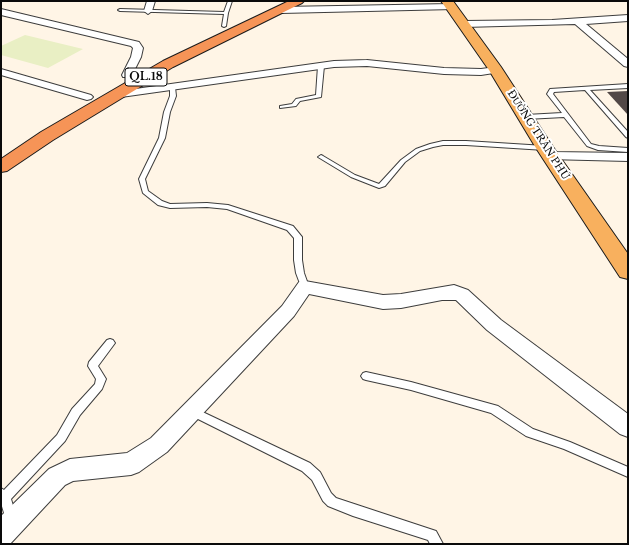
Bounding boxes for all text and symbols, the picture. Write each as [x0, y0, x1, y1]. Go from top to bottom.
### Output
road number: QL.18 [125, 68, 167, 86]
street label: ĐƯỜNG TRẦN PHÚ [505, 88, 571, 182]

